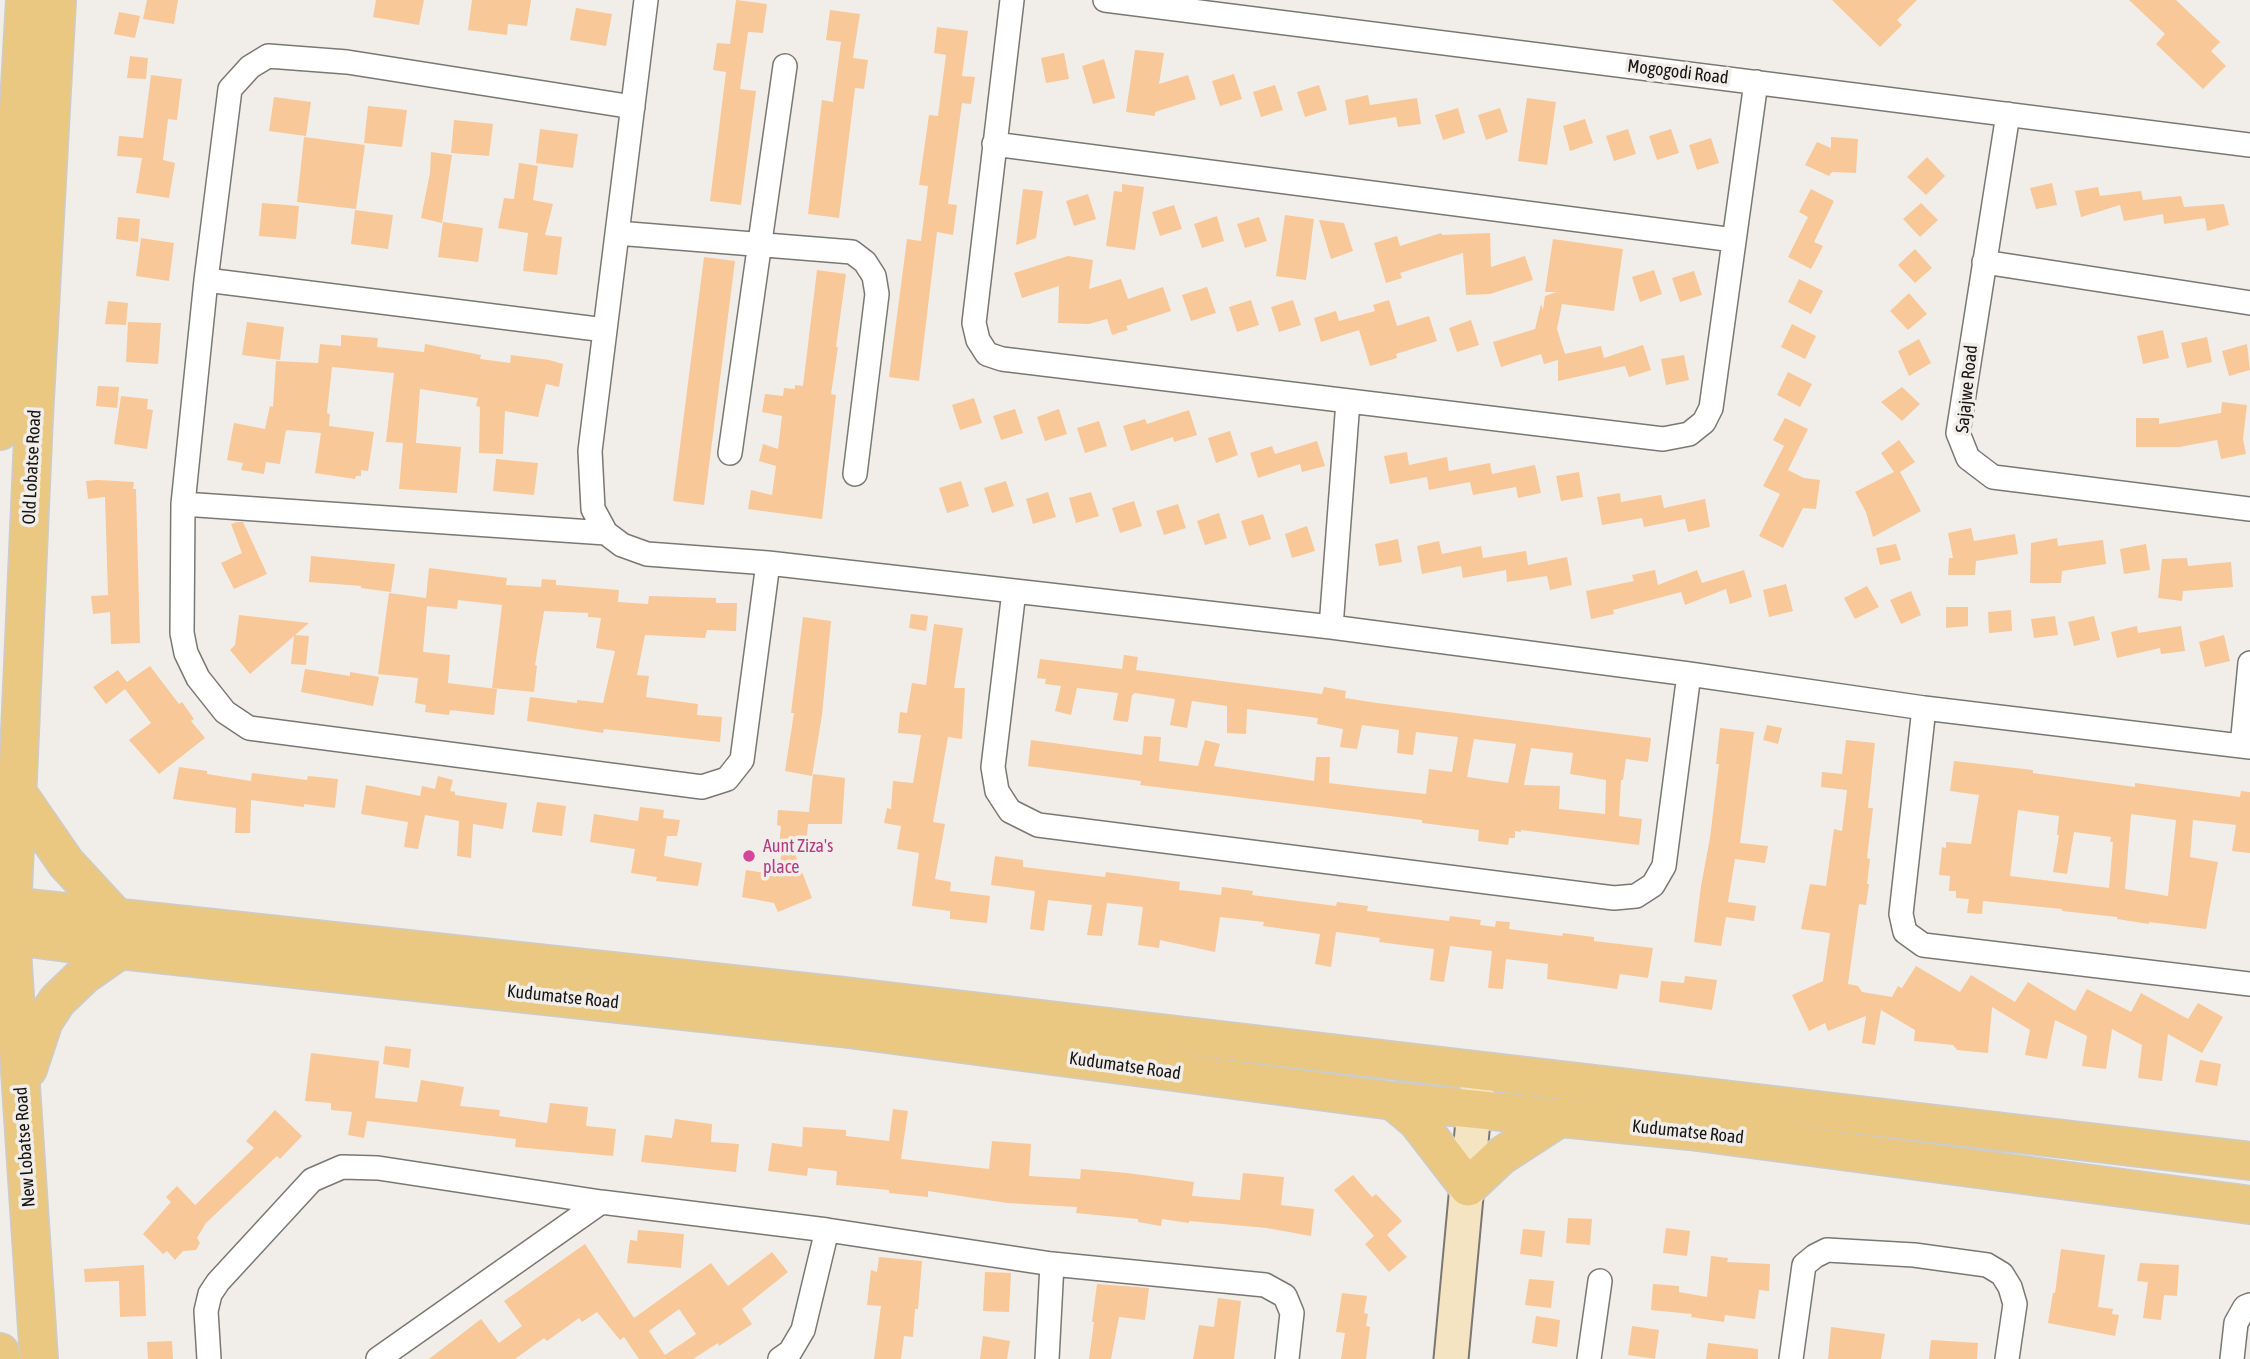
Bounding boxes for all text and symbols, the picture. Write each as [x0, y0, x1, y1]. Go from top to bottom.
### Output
street label: Mogogodi Road [1626, 55, 1730, 89]
street label: Sajajwe Road [1952, 344, 1982, 434]
street label: Old Lobatse Road [18, 409, 46, 525]
place label: Aunt Ziza's place [763, 835, 833, 878]
marker: Aunt Ziza's place [741, 848, 757, 864]
street label: Kudumatse Road [506, 980, 620, 1014]
street label: Kudumatse Road [1068, 1047, 1182, 1085]
street label: New Lobatse Road [10, 1086, 40, 1208]
street label: Kudumatse Road [1631, 1115, 1745, 1149]

